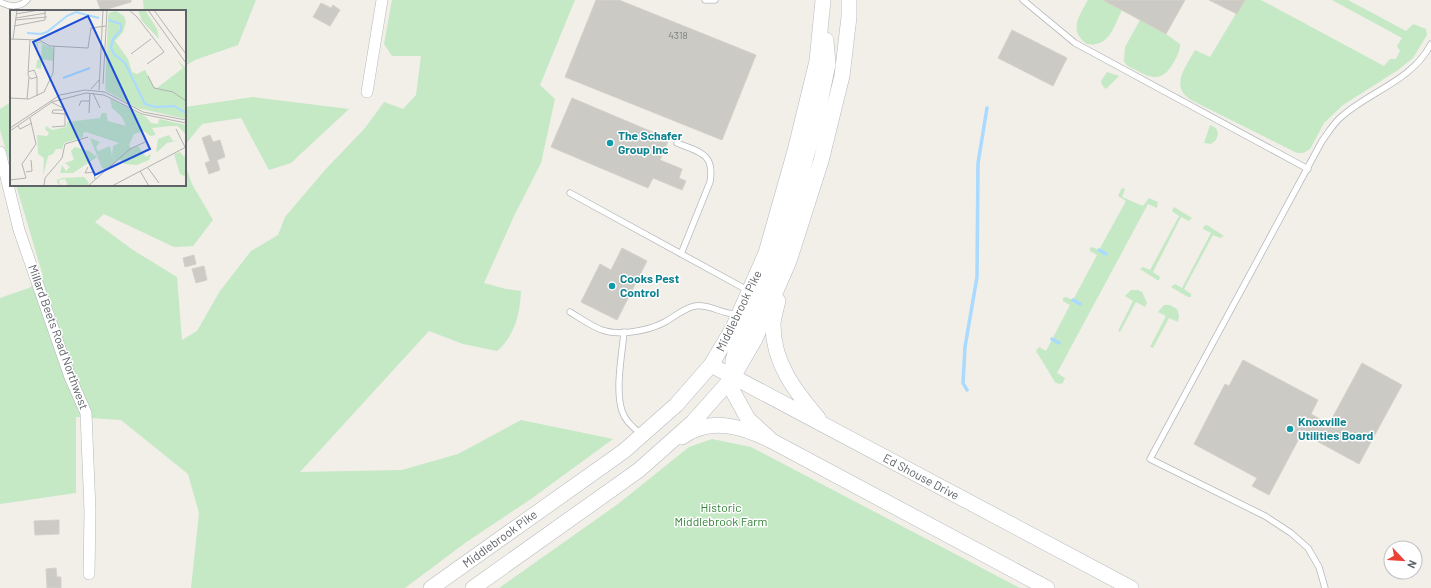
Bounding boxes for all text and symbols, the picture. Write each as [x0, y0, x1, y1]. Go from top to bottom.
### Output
inset map [10, 10, 186, 186]
house number: 4318 [668, 29, 688, 41]
place label: The Schafer Group Inc [618, 128, 683, 156]
marker: The Schafer Group Inc [605, 138, 615, 148]
street label: Millard Beets Road Northwest [26, 262, 92, 411]
street label: Middlebrook Pike [712, 268, 764, 353]
place label: Cooks Pest Control [620, 271, 680, 299]
marker: Cooks Pest Control [607, 281, 617, 291]
place label: Knoxville Utilities Board [1298, 414, 1374, 442]
marker: Knoxville Utilities Board [1285, 424, 1295, 434]
street label: Ed Shouse Drive [881, 450, 962, 502]
park label: Historic Middlebrook Farm [674, 500, 768, 528]
street label: Middlebrook Pike [459, 506, 539, 570]
north arrow [1383, 540, 1423, 580]
text: N [1405, 558, 1420, 571]

